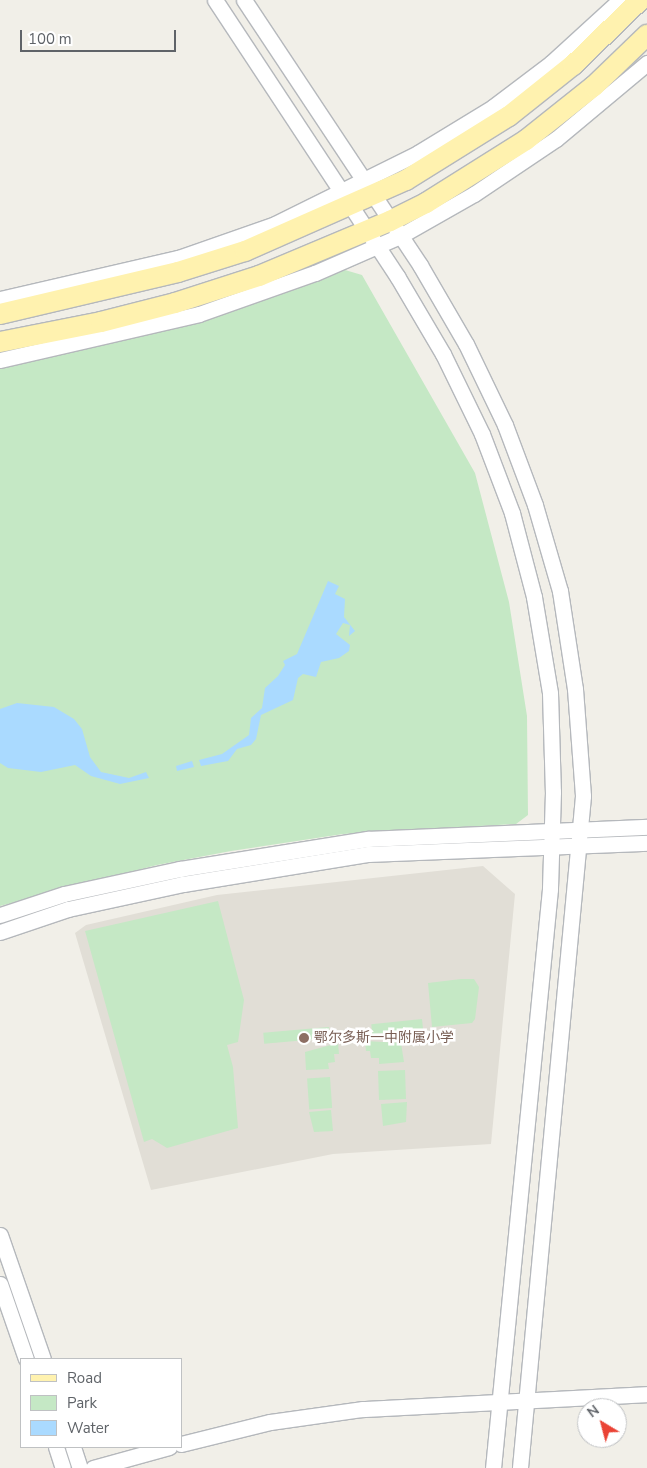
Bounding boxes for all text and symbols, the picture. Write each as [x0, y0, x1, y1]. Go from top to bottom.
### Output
scale bar [22, 20, 179, 52]
text: 100 m [28, 29, 72, 49]
place label: 鄂尔多斯一中附属小学 [314, 1030, 454, 1046]
marker: 鄂尔多斯一中附属小学 [298, 1032, 310, 1044]
legend [20, 1358, 182, 1448]
text: Road [67, 1368, 102, 1388]
text: Park [67, 1393, 97, 1413]
north arrow [577, 1398, 627, 1448]
text: N [583, 1401, 603, 1422]
text: Water [67, 1418, 109, 1438]

